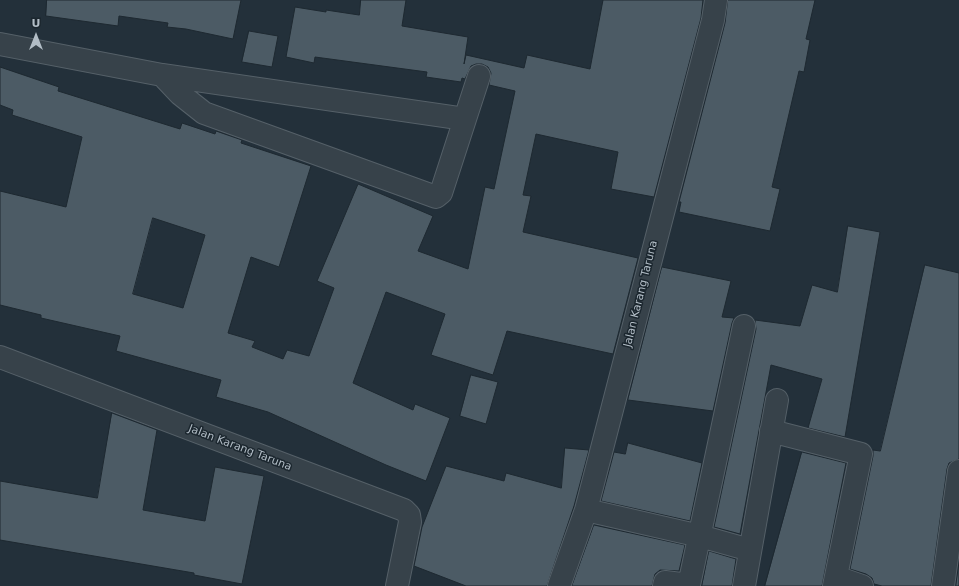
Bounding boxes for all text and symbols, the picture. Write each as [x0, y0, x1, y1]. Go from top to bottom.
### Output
north arrow [16, 16, 56, 56]
text: U [32, 17, 40, 30]
street label: Jalan Karang Taruna [621, 239, 661, 349]
street label: Jalan Karang Taruna [186, 422, 294, 474]

